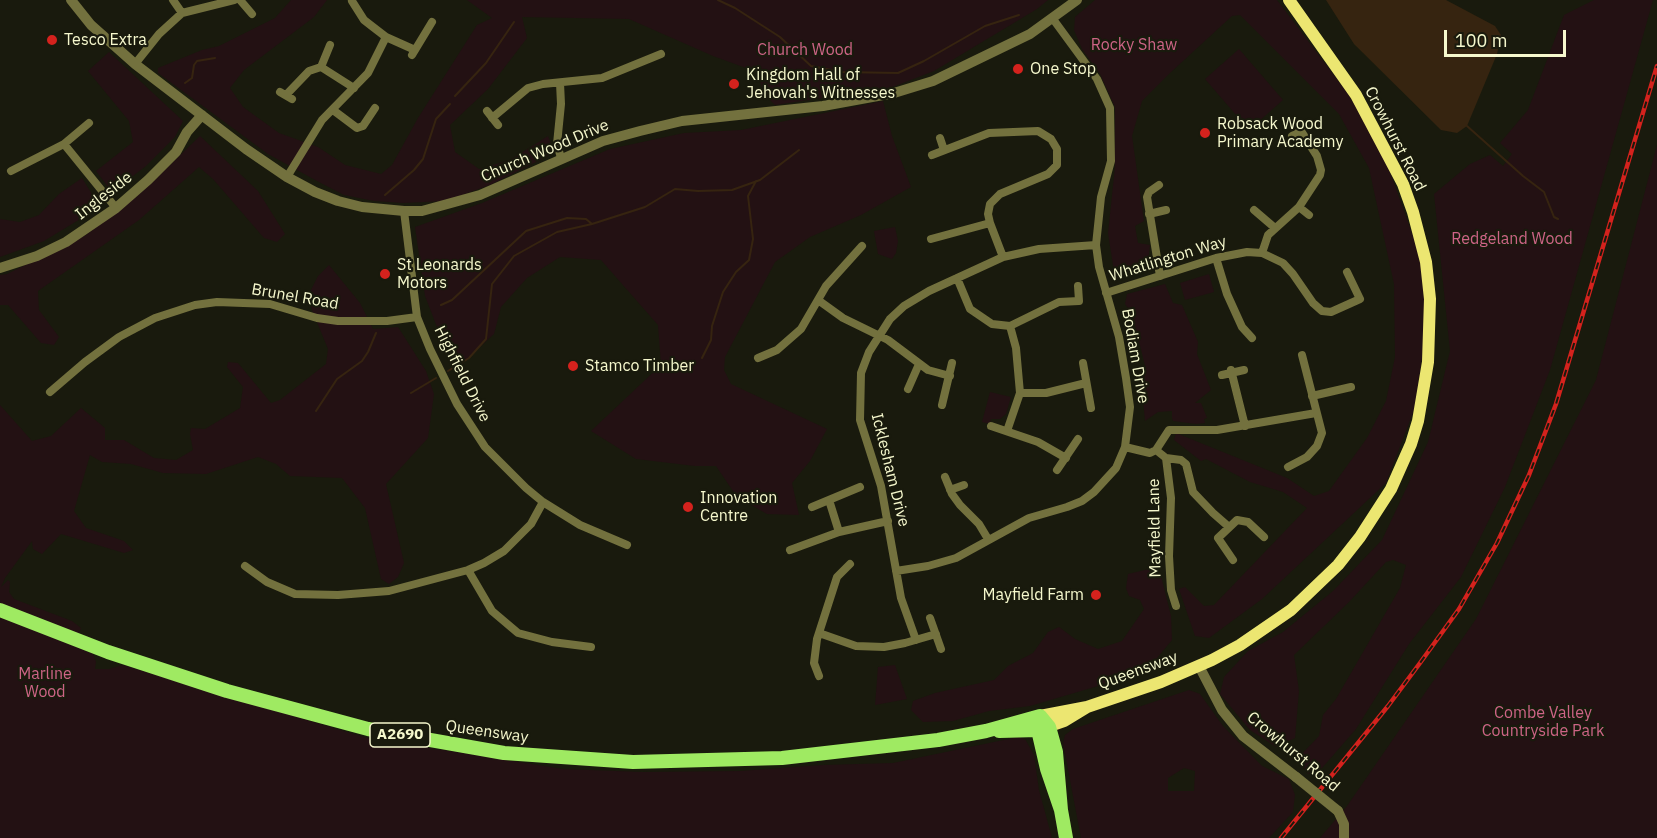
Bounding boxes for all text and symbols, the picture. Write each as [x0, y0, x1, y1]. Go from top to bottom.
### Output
scale bar [1447, 18, 1568, 56]
text: 100 m [1455, 29, 1507, 52]
place label: Tesco Extra [64, 30, 147, 50]
marker: Tesco Extra [45, 33, 59, 47]
park label: Rocky Shaw [1091, 35, 1177, 55]
park label: Church Wood [757, 40, 853, 60]
place label: One Stop [1030, 59, 1096, 79]
marker: One Stop [1011, 62, 1025, 76]
place label: Kingdom Hall of Jehovah's Witnesses [746, 65, 895, 103]
marker: Kingdom Hall of Jehovah's Witnesses [727, 77, 741, 91]
street label: Crowhurst Road [1360, 83, 1430, 195]
place label: Robsack Wood Primary Academy [1217, 114, 1343, 152]
street label: Church Wood Drive [478, 115, 612, 187]
marker: Robsack Wood Primary Academy [1198, 126, 1212, 140]
street label: Ingleside [72, 168, 136, 224]
park label: Redgeland Wood [1451, 229, 1573, 249]
street label: Whatlington Way [1107, 232, 1229, 286]
place label: St Leonards Motors [397, 255, 482, 293]
marker: St Leonards Motors [378, 267, 392, 281]
street label: Brunel Road [250, 280, 340, 314]
street label: Bodiam Drive [1117, 307, 1153, 405]
street label: Highfield Drive [430, 323, 494, 425]
place label: Stamco Timber [585, 356, 694, 376]
marker: Stamco Timber [566, 359, 580, 373]
street label: Icklesham Drive [867, 411, 913, 529]
street label: Mayfield Lane [1145, 478, 1165, 578]
place label: Innovation Centre [700, 488, 777, 526]
marker: Innovation Centre [681, 500, 695, 514]
place label: Mayfield Farm [983, 585, 1084, 605]
marker: Mayfield Farm [1089, 588, 1103, 602]
street label: Queensway [1096, 648, 1180, 694]
park label: Marline Wood [18, 664, 72, 702]
park label: Combe Valley Countryside Park [1482, 703, 1604, 741]
street label: Crowhurst Road [1243, 708, 1343, 796]
street label: Queensway [444, 717, 530, 747]
road number: A2690 [370, 723, 430, 747]

